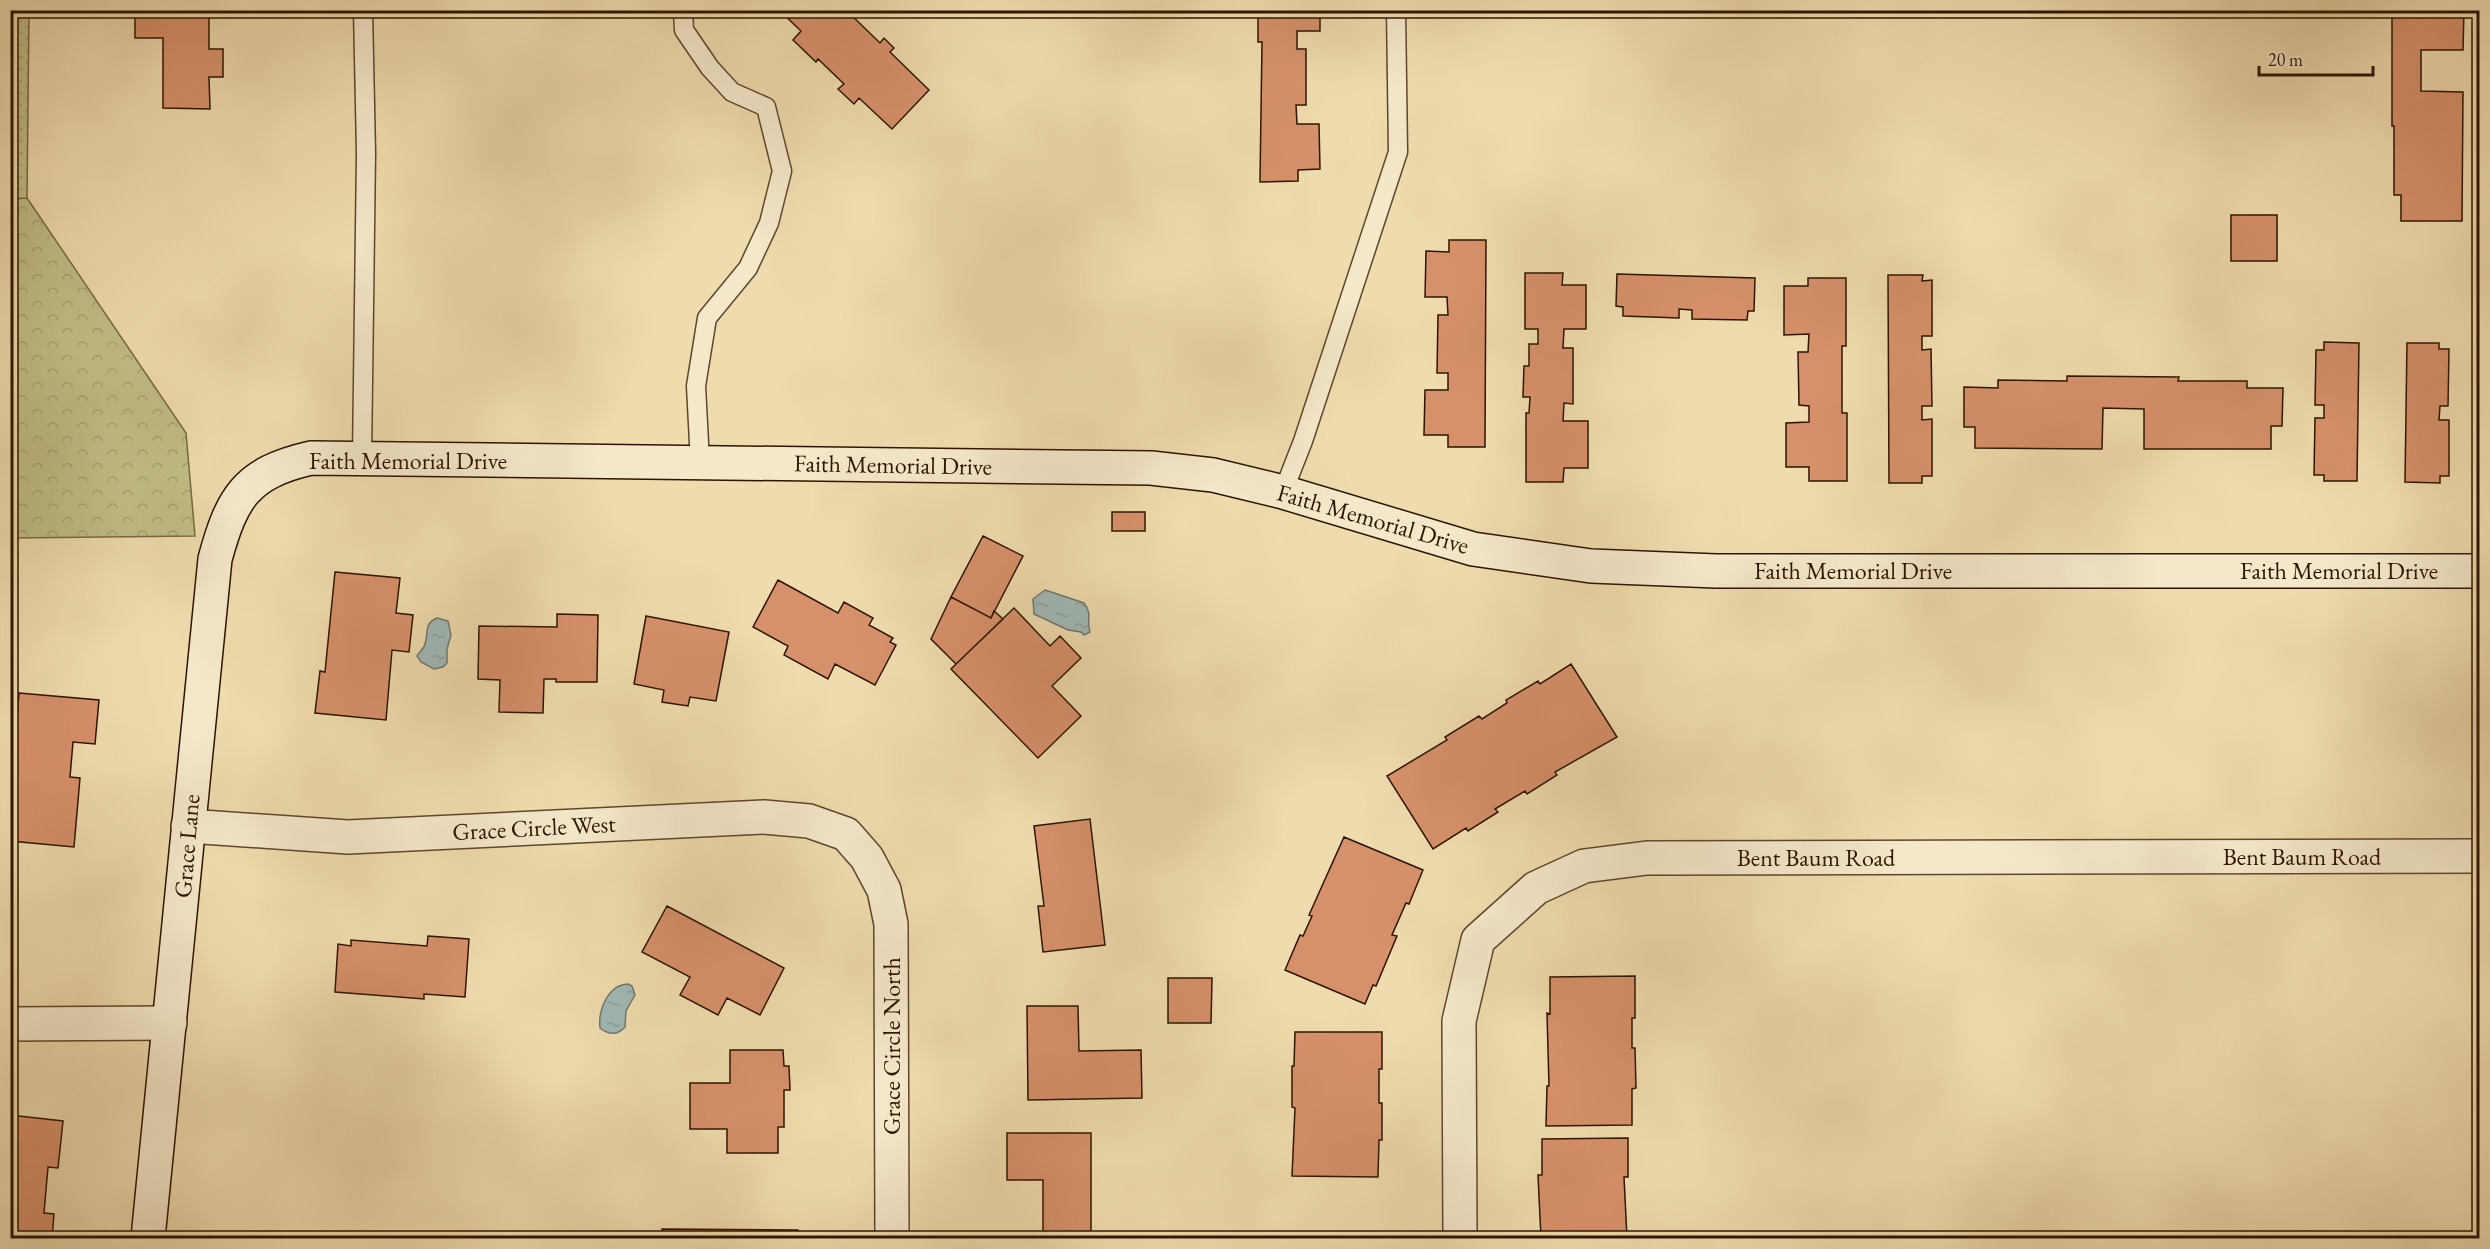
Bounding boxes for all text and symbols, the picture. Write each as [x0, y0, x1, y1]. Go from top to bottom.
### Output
scale bar [2259, 39, 2373, 77]
text: 20 m [2268, 48, 2303, 71]
street label: Faith Memorial Drive [309, 445, 507, 476]
street label: Faith Memorial Drive [794, 447, 992, 482]
street label: Faith Memorial Drive [1274, 476, 1473, 561]
street label: Faith Memorial Drive [1754, 555, 1952, 586]
street label: Faith Memorial Drive [2240, 555, 2438, 586]
street label: Grace Lane [167, 793, 206, 899]
street label: Grace Circle West [452, 808, 617, 847]
street label: Bent Baum Road [2223, 841, 2382, 872]
street label: Bent Baum Road [1737, 842, 1896, 873]
street label: Grace Circle North [876, 957, 907, 1135]

